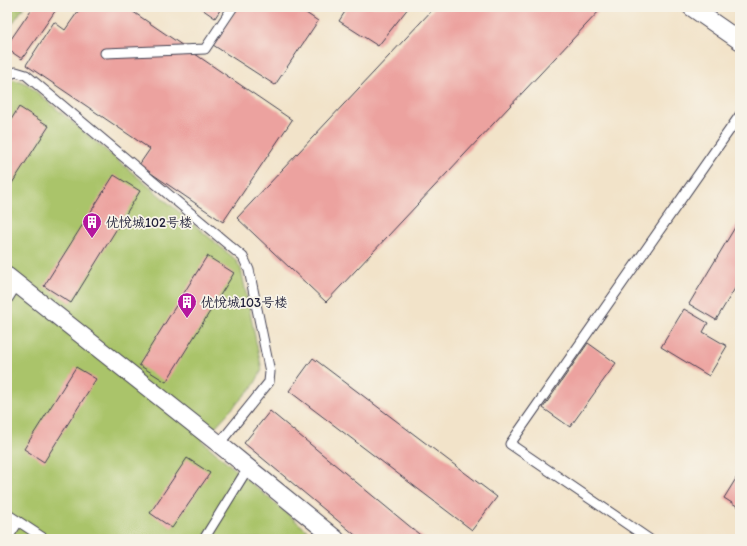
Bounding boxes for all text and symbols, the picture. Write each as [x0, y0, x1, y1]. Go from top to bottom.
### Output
building icon: 优悦城102号楼 [81, 211, 103, 239]
place label: 优悦城102号楼 [106, 215, 192, 230]
building icon: 优悦城103号楼 [176, 291, 198, 319]
place label: 优悦城103号楼 [201, 295, 287, 310]

